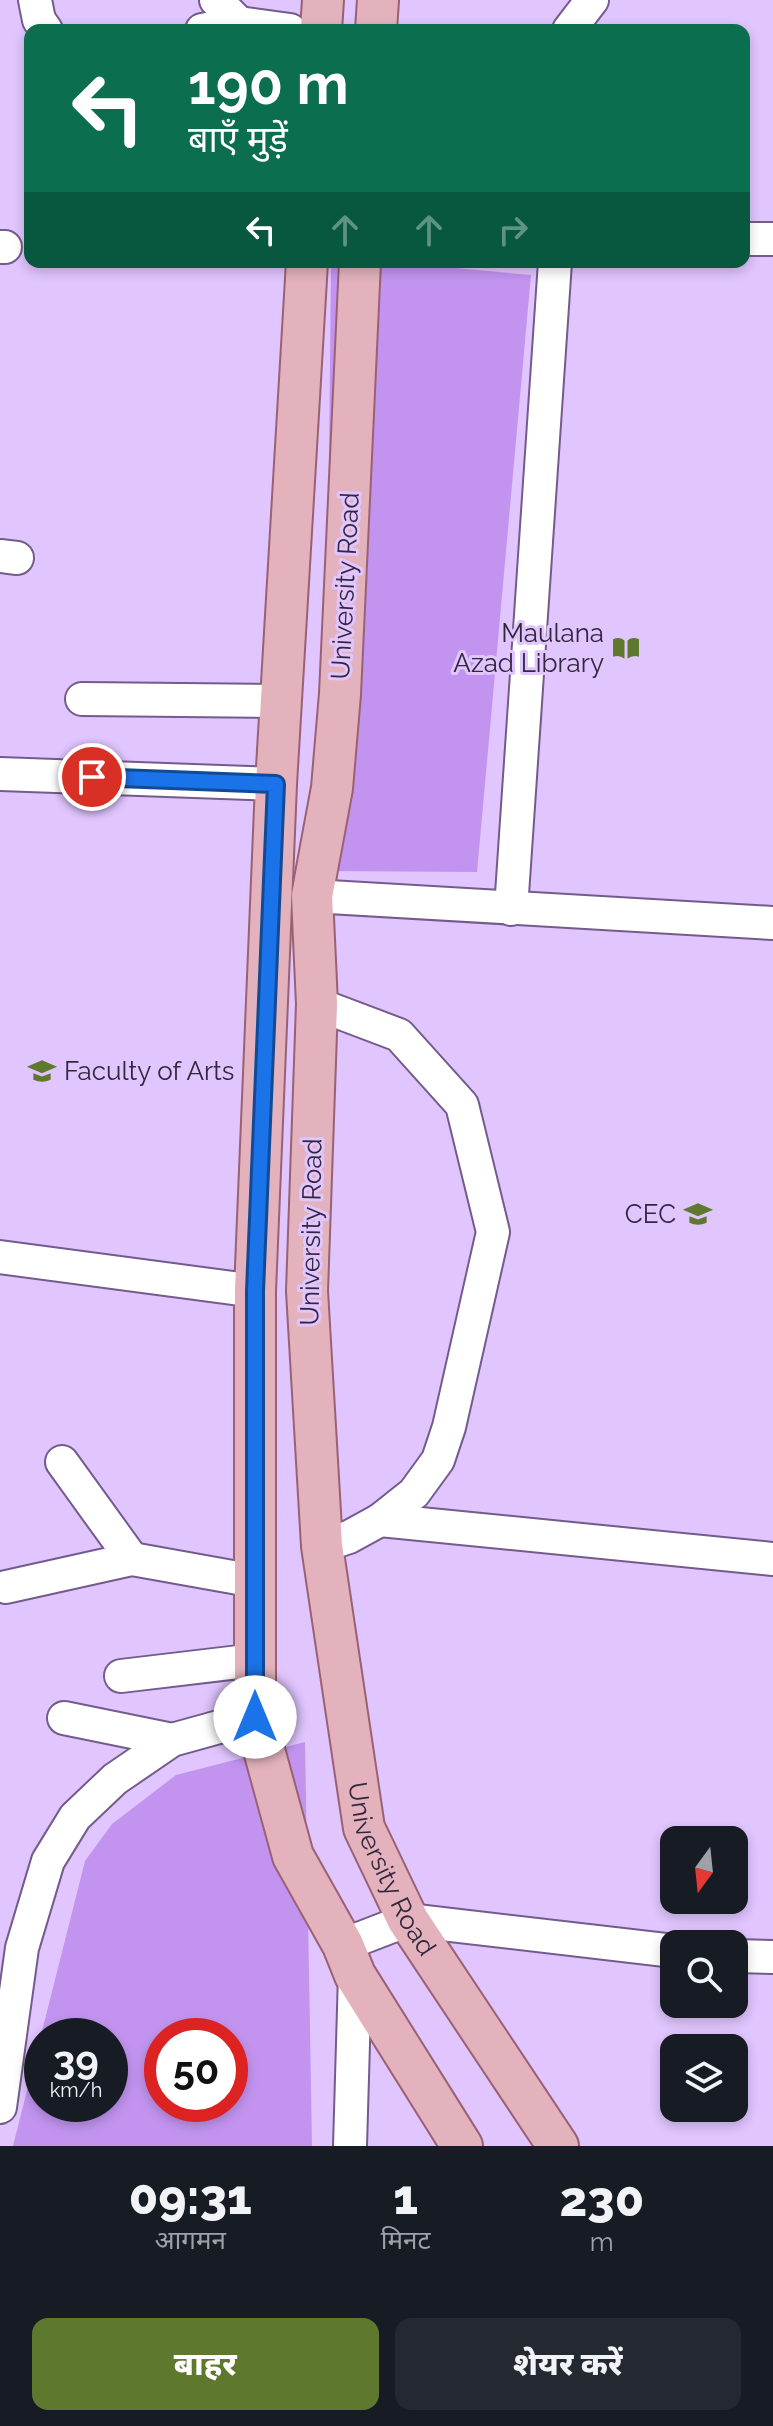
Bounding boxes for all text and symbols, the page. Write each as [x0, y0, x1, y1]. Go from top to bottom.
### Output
text: 190 m [188, 51, 349, 117]
icon: left [56, 56, 160, 160]
text: बाएँ मुड़ें [188, 118, 288, 160]
icon: left [239, 208, 283, 252]
icon: ahead [323, 208, 367, 252]
icon: ahead [407, 208, 451, 252]
icon: right [491, 208, 535, 252]
street label: University Road [325, 492, 365, 680]
place label: Maulana Azad Library [453, 618, 604, 678]
library icon: Maulana Azad Library [611, 633, 641, 663]
pin [58, 743, 126, 811]
icon: arrive [70, 755, 114, 799]
school or university icon: Faculty of Arts [27, 1056, 57, 1086]
place label: Faculty of Arts [64, 1056, 234, 1086]
street label: University Road [294, 1138, 328, 1326]
place label: CEC [625, 1199, 676, 1229]
school or university icon: CEC [683, 1199, 713, 1229]
position arrow [213, 1675, 297, 1759]
street label: University Road [342, 1780, 442, 1961]
north arrow [660, 1826, 748, 1914]
map controls [660, 1826, 748, 2122]
button: search [660, 1930, 748, 2018]
speed limit sign: 50 [144, 2018, 248, 2122]
button: layers [660, 2034, 748, 2122]
text: 39 [53, 2036, 99, 2083]
text: km/h [50, 2078, 102, 2102]
text: 09:31 [129, 2169, 252, 2225]
text: 1 [393, 2169, 418, 2225]
text: 230 [559, 2171, 644, 2227]
text: आगमन [155, 2225, 226, 2255]
text: मिनट [381, 2225, 431, 2255]
text: m [590, 2227, 614, 2257]
button: बाहर [32, 2318, 379, 2410]
button: शेयर करें [395, 2318, 741, 2410]

